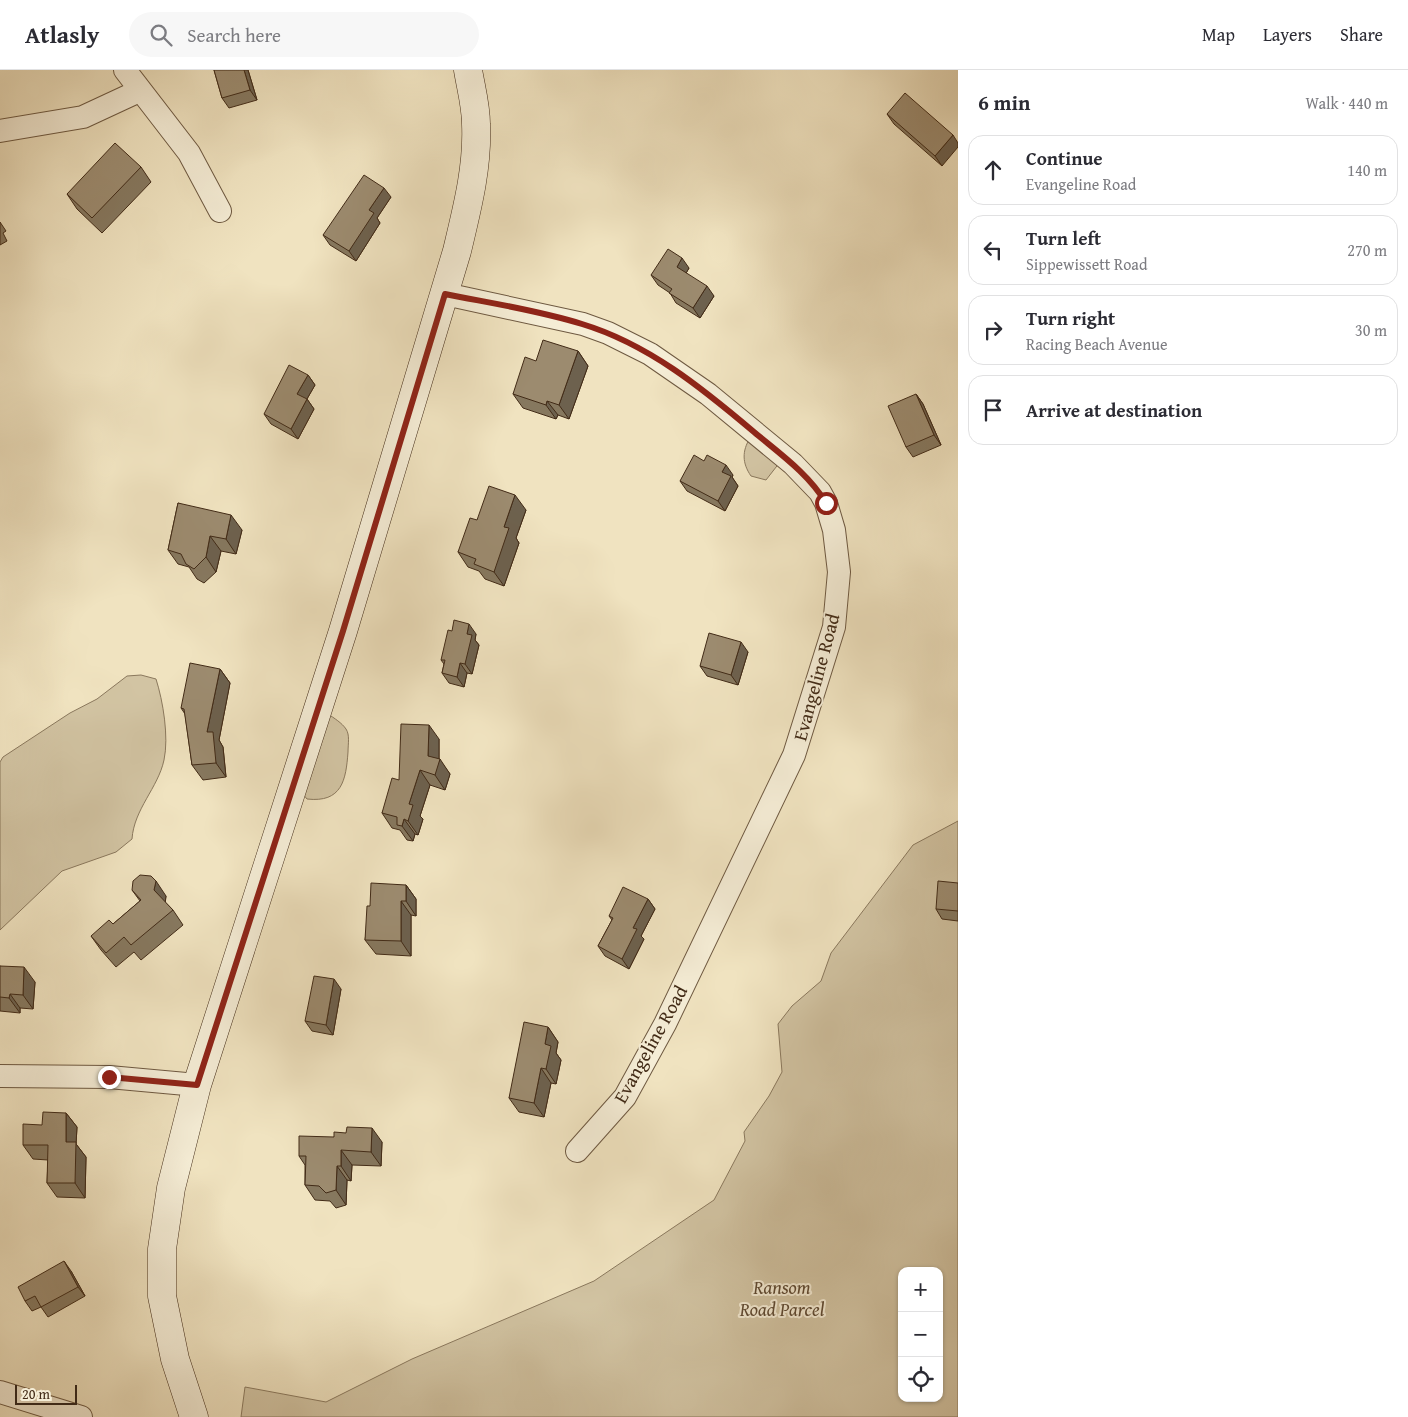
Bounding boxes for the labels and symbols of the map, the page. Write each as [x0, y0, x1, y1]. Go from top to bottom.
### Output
route start [815, 492, 838, 515]
street label: Evangeline Road [786, 609, 847, 744]
street label: Evangeline Road [606, 979, 694, 1108]
route end [98, 1066, 121, 1089]
park label: Ransom Road Parcel [739, 1273, 825, 1323]
scale bar [15, 1382, 78, 1405]

